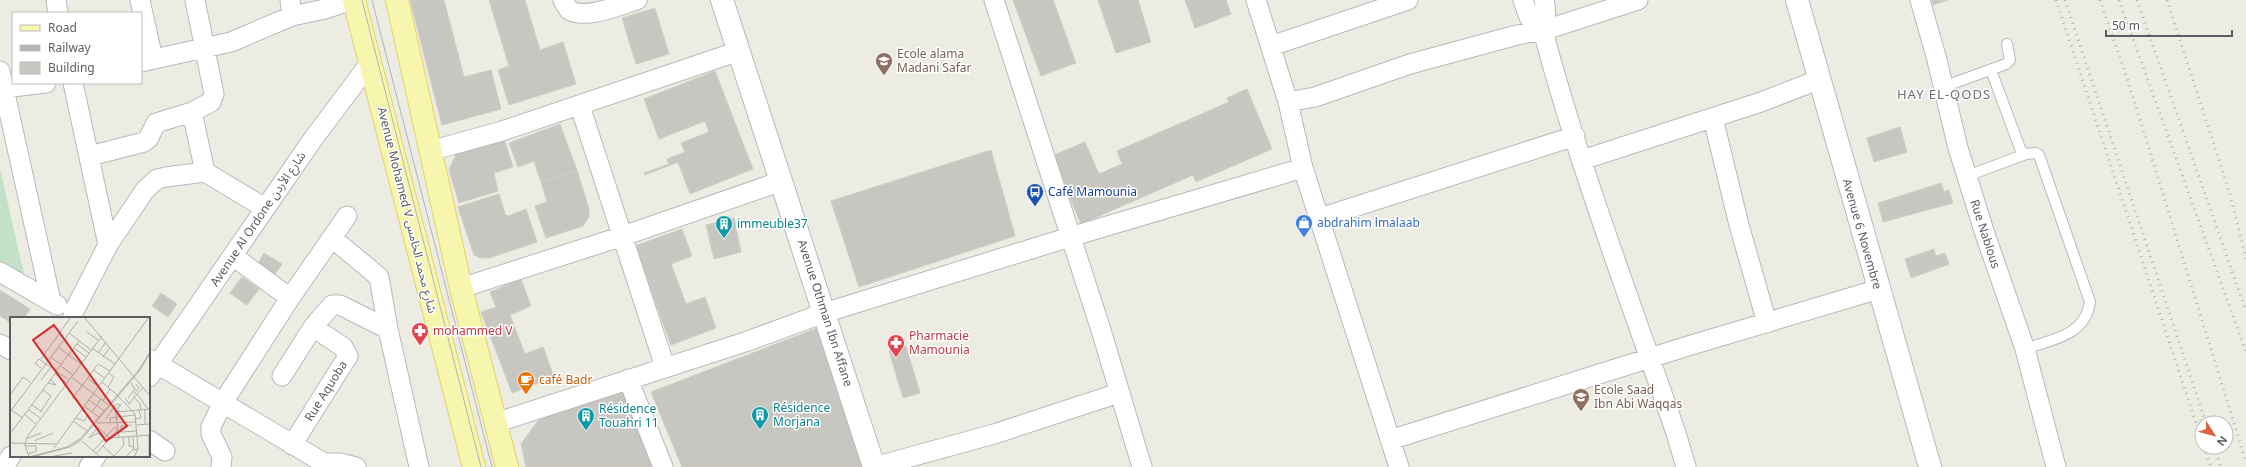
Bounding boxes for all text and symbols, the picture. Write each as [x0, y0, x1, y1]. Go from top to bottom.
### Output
legend [12, 12, 142, 84]
scale bar [2106, 12, 2232, 38]
text: 50 m [2112, 17, 2140, 34]
text: Road [48, 19, 77, 36]
text: Railway [48, 39, 92, 56]
place label: Ecole alama Madani Safar [897, 45, 972, 76]
school or university icon: Ecole alama Madani Safar [874, 51, 894, 76]
text: Building [48, 59, 95, 76]
district label: HAY EL-QODS [1897, 85, 1991, 103]
street label: Avenue Mohamed V شارع محمد الخامس [373, 105, 441, 315]
street label: Avenue Al Ordone شارع الأردن [206, 148, 310, 290]
street label: Avenue 6 Novembre [1839, 177, 1886, 291]
bus stop icon: Café Mamounia [1025, 182, 1045, 207]
place label: Café Mamounia [1048, 183, 1137, 200]
street label: Rue Nablous [1966, 197, 2005, 271]
shop icon: abdrahim lmalaab [1294, 213, 1314, 238]
building icon: immeuble37 [714, 214, 734, 239]
place label: abdrahim lmalaab [1317, 214, 1420, 231]
place label: immeuble37 [737, 215, 808, 232]
street label: Avenue Othman Ibn Affane [794, 237, 857, 389]
inset map [10, 317, 150, 457]
pharmacy icon: mohammed V [410, 321, 430, 346]
place label: mohammed V [433, 322, 513, 339]
place label: Pharmacie Mamounia [909, 327, 970, 358]
pharmacy icon: Pharmacie Mamounia [886, 333, 906, 358]
street label: Rue Aquoba [300, 357, 351, 424]
cafe icon: café Badr [516, 370, 536, 395]
place label: café Badr [539, 371, 592, 388]
place label: Ecole Saad Ibn Abi Waqqas [1594, 381, 1682, 412]
school or university icon: Ecole Saad Ibn Abi Waqqas [1571, 387, 1591, 412]
place label: Résidence Morjana [773, 399, 830, 430]
place label: Résidence Touahri 11 [599, 400, 659, 431]
building icon: Résidence Morjana [750, 405, 770, 430]
building icon: Résidence Touahri 11 [576, 406, 596, 431]
north arrow [2194, 415, 2234, 455]
text: N [2214, 433, 2231, 449]

